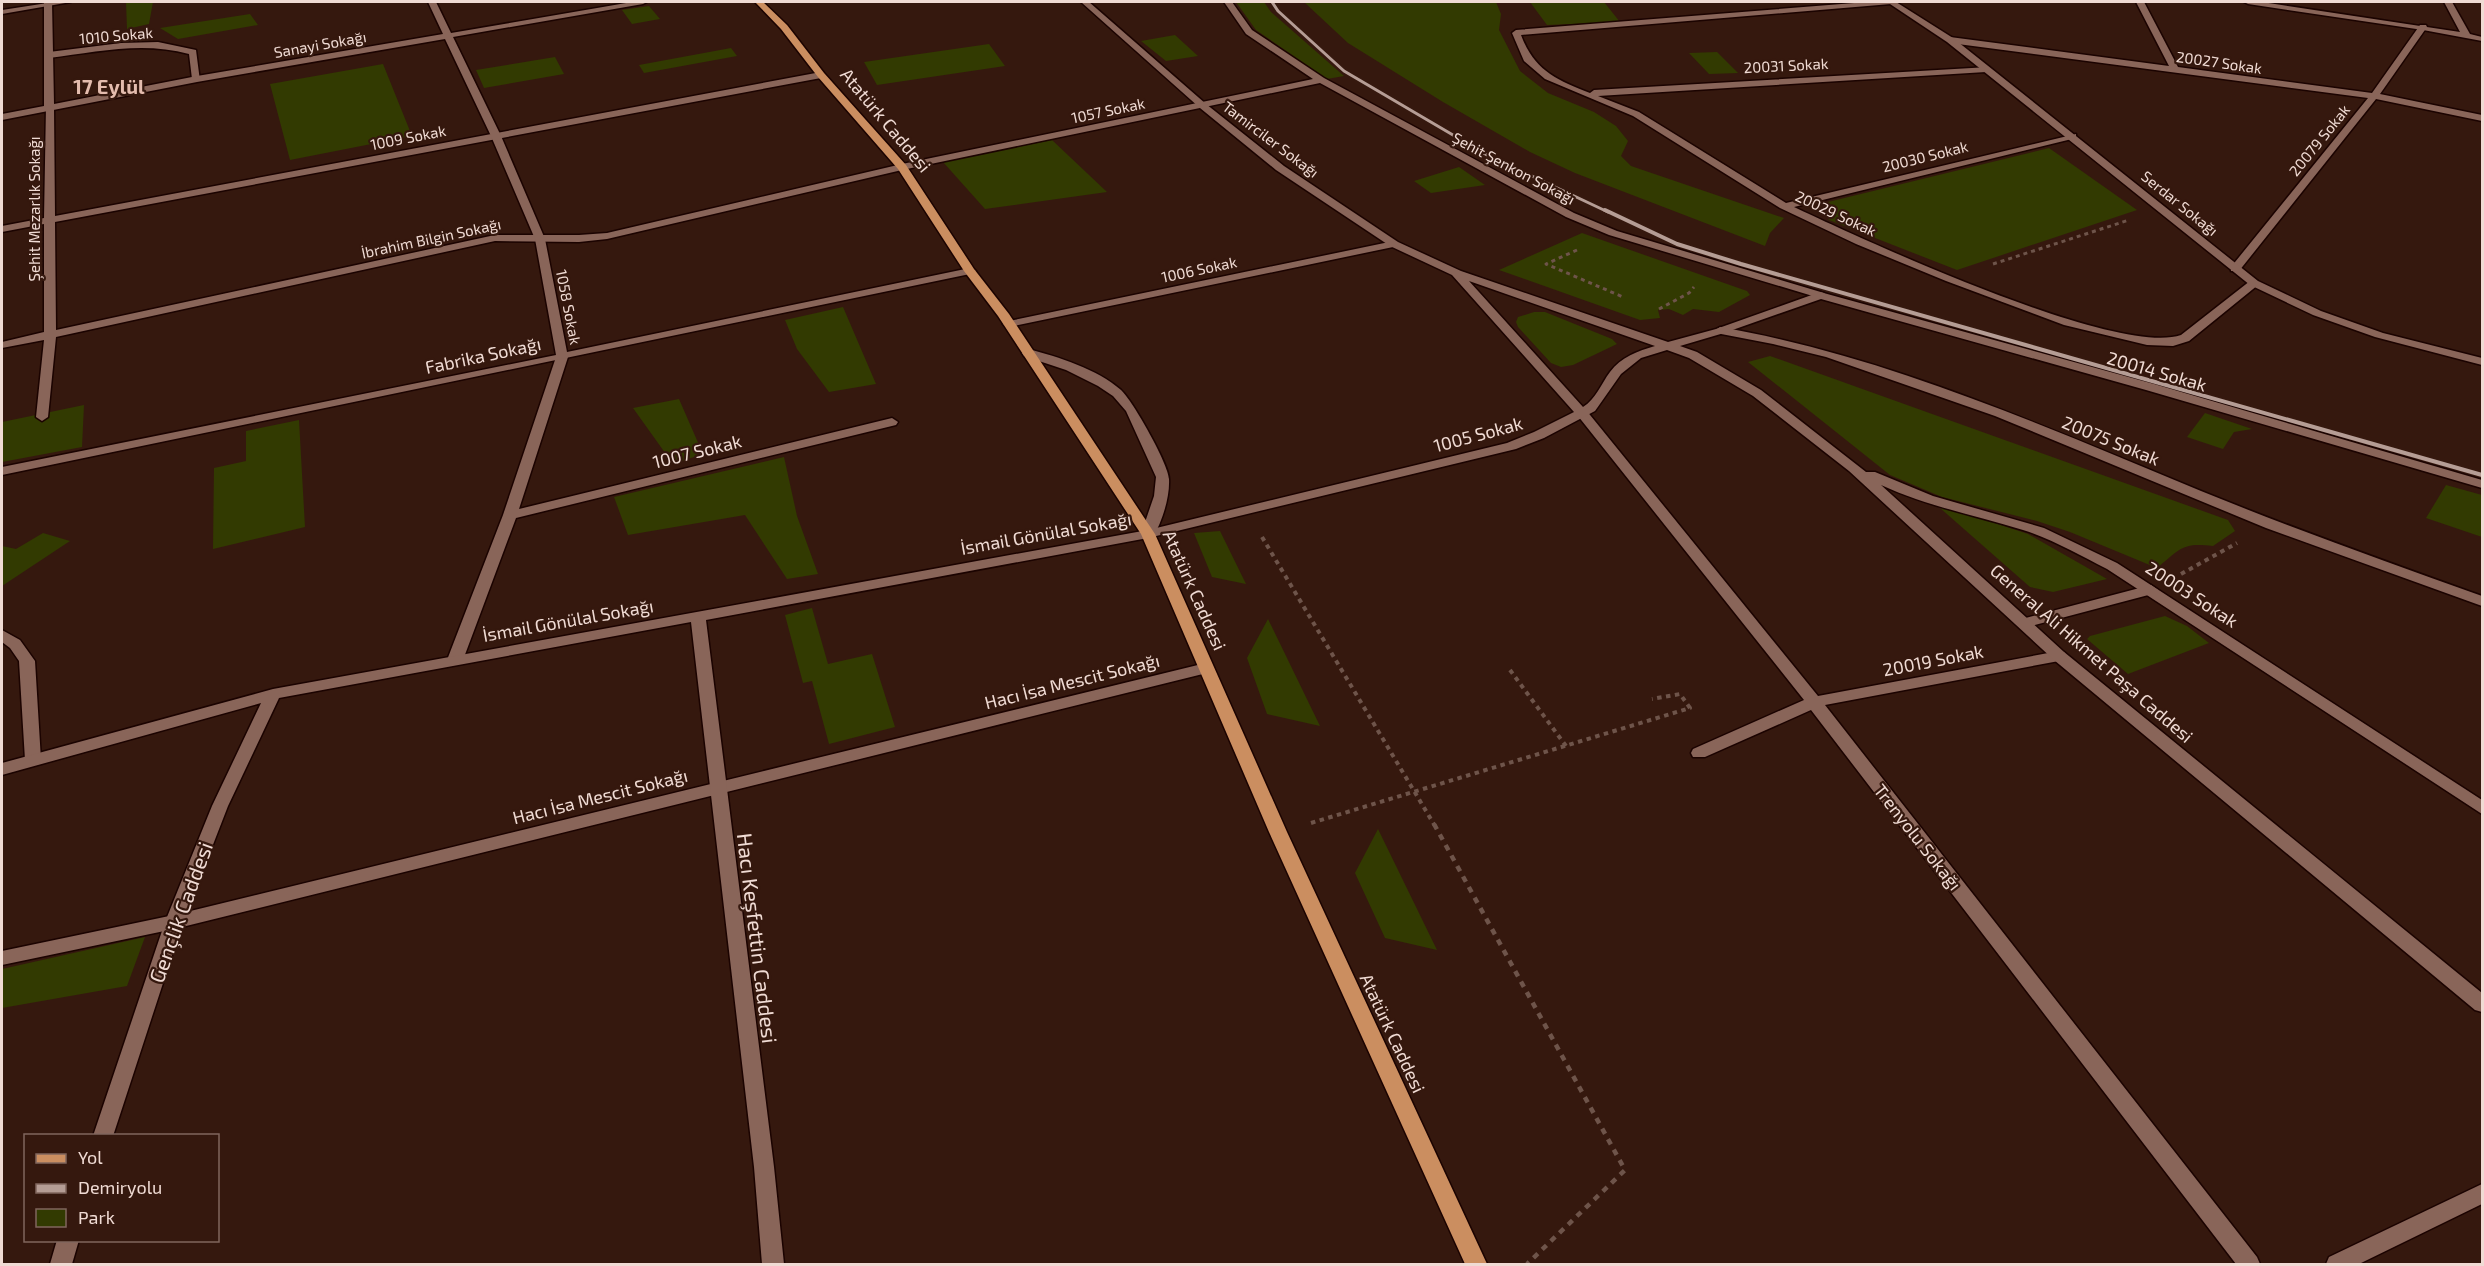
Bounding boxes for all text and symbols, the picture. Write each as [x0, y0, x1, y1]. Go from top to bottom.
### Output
street label: 1010 Sokak [78, 23, 154, 47]
street label: Sanayi Sokağı [272, 27, 368, 61]
street label: 20027 Sokak [2175, 47, 2263, 77]
street label: 20031 Sokak [1743, 54, 1829, 76]
street label: Atatürk Caddesi [836, 63, 936, 177]
district label: 17 Eylül [73, 74, 145, 99]
street label: 1057 Sokak [1070, 93, 1147, 127]
street label: Tamirciler Sokağı [1219, 97, 1323, 181]
street label: 20079 Sokak [2285, 100, 2353, 179]
street label: 1009 Sokak [369, 121, 448, 153]
street label: Şehit Şenkon Sokağı [1449, 128, 1578, 209]
street label: Şehit Mezarlık Sokağı [25, 136, 44, 282]
street label: 20030 Sokak [1880, 137, 1970, 175]
street label: Serdar Sokağı [2138, 167, 2222, 239]
street label: 20029 Sokak [1793, 186, 1880, 240]
street label: İbrahim Bilgin Sokağı [360, 214, 502, 262]
street label: 1006 Sokak [1160, 252, 1239, 286]
street label: 1058 Sokak [553, 268, 585, 346]
street label: Fabrika Sokağı [423, 332, 543, 378]
street label: 20014 Sokak [2105, 346, 2209, 396]
street label: 20075 Sokak [2059, 410, 2163, 470]
street label: 1005 Sokak [1431, 412, 1525, 456]
street label: 1007 Sokak [650, 429, 744, 473]
street label: İsmail Gönülal Sokağı [959, 507, 1133, 559]
street label: Atatürk Caddesi [1159, 527, 1231, 653]
street label: 20003 Sokak [2142, 556, 2242, 632]
street label: General Ali Hikmet Paşa Caddesi [1986, 559, 2198, 748]
street label: İsmail Gönülal Sokağı [481, 594, 655, 646]
street label: 20019 Sokak [1881, 639, 1985, 681]
street label: Hacı İsa Mescit Sokağı [982, 649, 1162, 713]
street label: Hacı İsa Mescit Sokağı [510, 764, 690, 828]
street label: Trenyolu Sokağı [1870, 779, 1966, 895]
street label: Hacı Keşfettin Caddesi [731, 831, 783, 1045]
street label: Gençlik Caddesi [143, 838, 219, 987]
street label: Atatürk Caddesi [1356, 970, 1430, 1096]
legend [24, 1134, 219, 1242]
text: Yol [78, 1146, 103, 1168]
text: Demiryolu [78, 1176, 162, 1198]
text: Park [78, 1206, 115, 1228]

